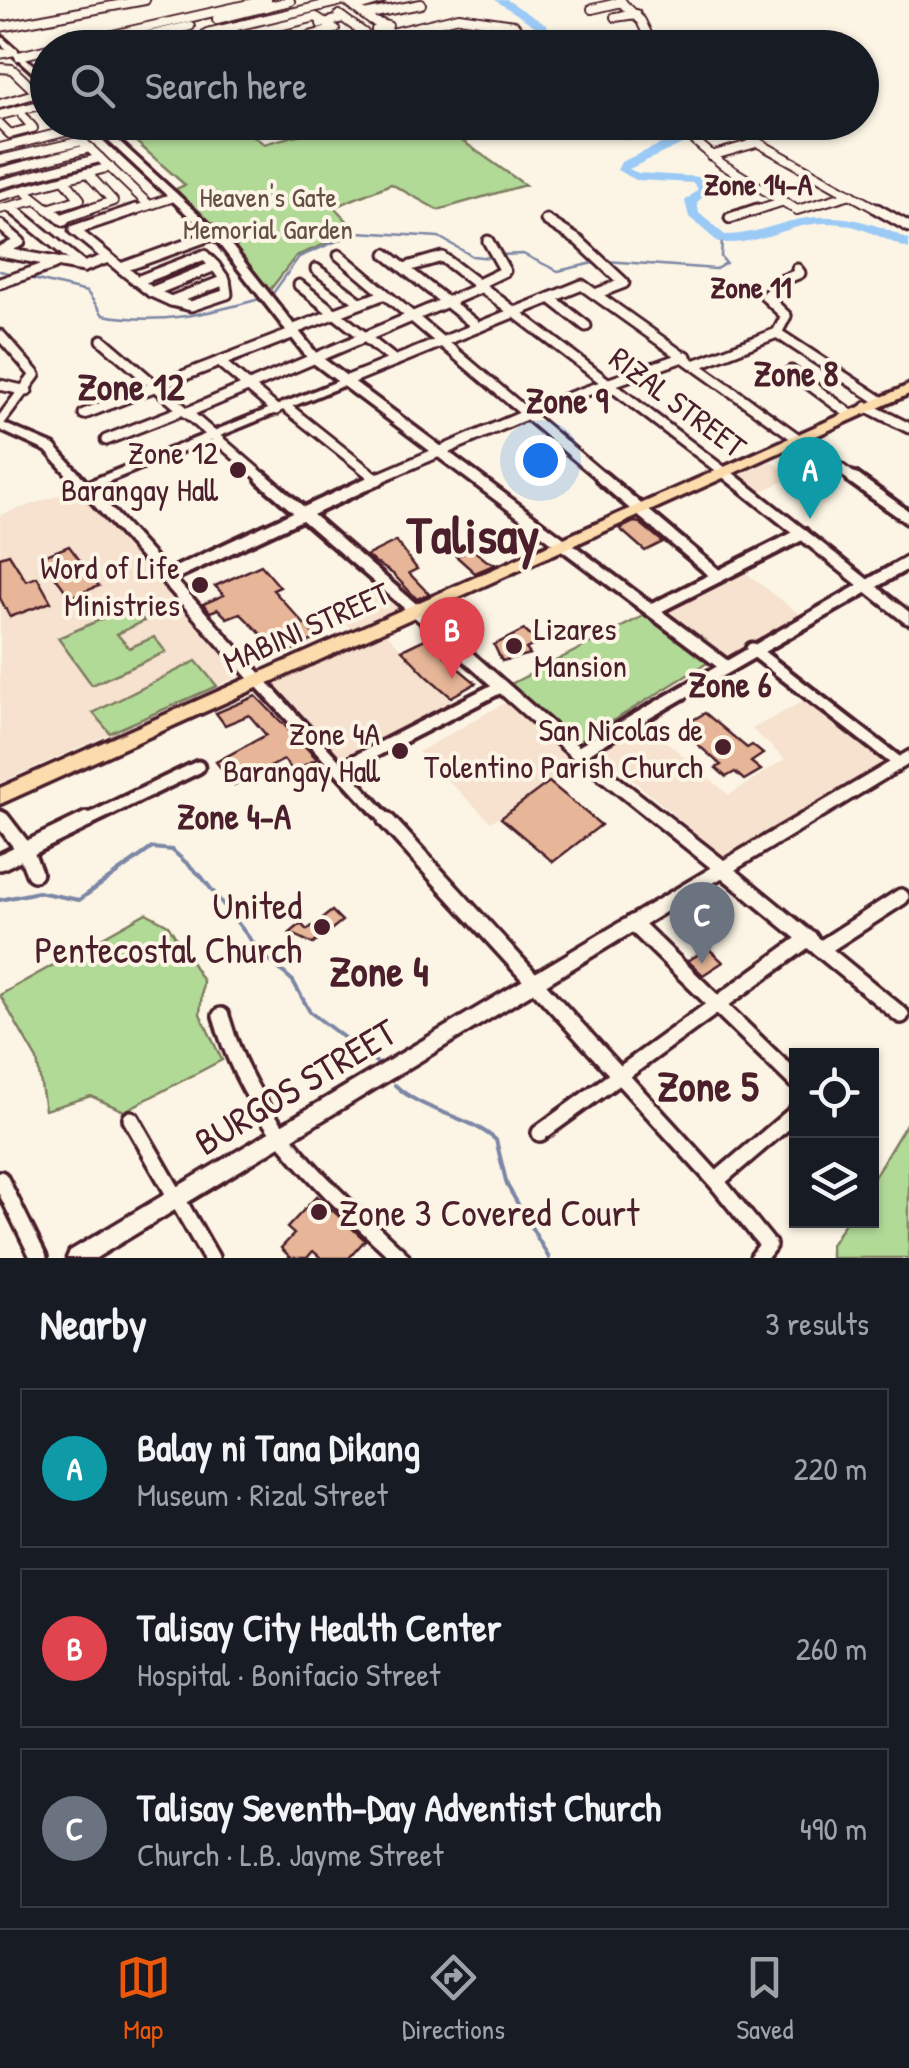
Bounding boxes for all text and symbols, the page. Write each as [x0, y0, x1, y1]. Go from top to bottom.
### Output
search box [30, 30, 879, 140]
icon: search [65, 58, 120, 113]
text: Search here [145, 59, 307, 111]
district label: Zone 14-A [704, 164, 813, 204]
park label: Heaven's Gate Memorial Garden [183, 178, 353, 248]
district label: Zone 11 [710, 267, 792, 307]
street label: RIZAL STREET [601, 337, 756, 468]
district label: Zone 8 [754, 350, 838, 397]
district label: Zone 12 [77, 360, 185, 412]
district label: Zone 9 [526, 377, 608, 424]
place label: Zone 12 Barangay Hall [61, 431, 218, 511]
your location [515, 435, 566, 486]
pin: A [778, 436, 842, 519]
marker: Zone 12 Barangay Hall [227, 459, 249, 481]
district label: Talisay [406, 499, 539, 570]
place label: Word of Life Ministries [40, 546, 180, 626]
street label: MABINI STREET [216, 571, 397, 683]
marker: Word of Life Ministries [189, 574, 211, 596]
pin: B [420, 596, 484, 679]
place label: Lizares Mansion [534, 607, 627, 687]
marker: Lizares Mansion [503, 635, 525, 657]
district label: Zone 6 [688, 661, 772, 708]
place label: San Nicolas de Tolentino Parish Church [424, 708, 703, 788]
place label: Zone 4A Barangay Hall [223, 712, 380, 792]
marker: San Nicolas de Tolentino Parish Church [712, 736, 734, 758]
marker: Zone 4A Barangay Hall [389, 740, 411, 762]
district label: Zone 4-A [177, 793, 291, 840]
place label: United Pentecostal Church [34, 879, 302, 975]
pin: C [670, 882, 734, 964]
marker: United Pentecostal Church [311, 916, 333, 938]
district label: Zone 4 [329, 942, 429, 999]
street label: BURGOS STREET [184, 1005, 407, 1167]
map controls [789, 1048, 879, 1228]
button: locate [789, 1048, 879, 1138]
district label: Zone 5 [657, 1057, 759, 1114]
button: layers [789, 1138, 879, 1228]
place label: Zone 3 Covered Court [339, 1186, 640, 1238]
marker: Zone 3 Covered Court [308, 1201, 330, 1223]
text: Nearby [40, 1295, 147, 1352]
text: 3 results [765, 1302, 869, 1345]
text: Balay ni Tana Dikang [137, 1421, 420, 1473]
text: A [67, 1447, 82, 1490]
text: 220 m [794, 1447, 867, 1490]
text: Museum · Rizal Street [137, 1473, 388, 1516]
text: Talisay City Health Center [137, 1601, 502, 1653]
text: B [66, 1627, 83, 1670]
text: 260 m [796, 1627, 867, 1670]
text: Hospital · Bonifacio Street [137, 1653, 440, 1696]
text: Talisay Seventh-Day Adventist Church [137, 1781, 661, 1833]
text: C [66, 1807, 83, 1850]
text: 490 m [800, 1807, 867, 1850]
text: Church · L.B. Jayme Street [137, 1833, 444, 1876]
tab: Map [116, 1950, 171, 2048]
tab: Directions [402, 1950, 505, 2048]
tab: Saved [736, 1950, 793, 2048]

